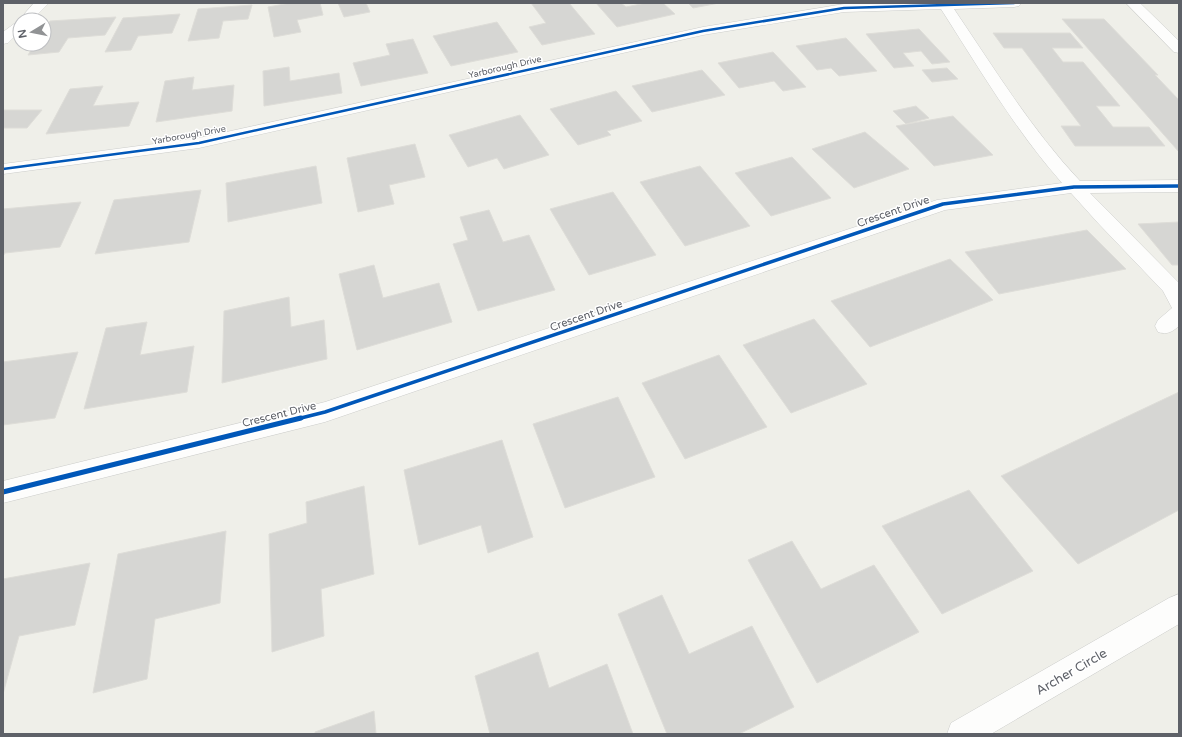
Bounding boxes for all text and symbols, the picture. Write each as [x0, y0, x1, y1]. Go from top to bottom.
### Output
north arrow [12, 12, 52, 52]
text: N [15, 28, 30, 39]
street label: Yarborough Drive [468, 54, 543, 81]
street label: Yarborough Drive [151, 124, 227, 147]
street label: Crescent Drive [855, 193, 931, 230]
street label: Crescent Drive [548, 297, 624, 334]
street label: Crescent Drive [241, 399, 318, 430]
street label: Archer Circle [1033, 645, 1110, 699]

